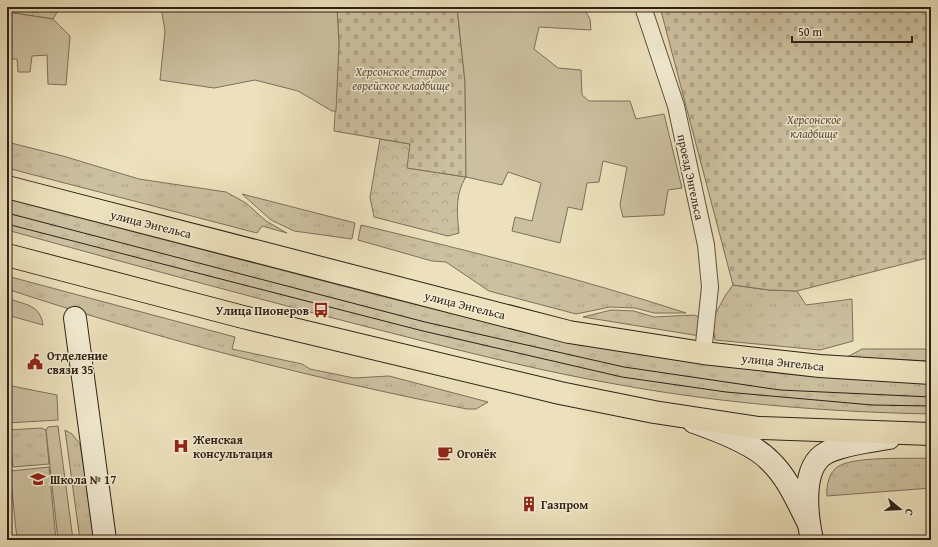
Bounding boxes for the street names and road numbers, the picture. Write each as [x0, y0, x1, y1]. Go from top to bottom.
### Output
street label: проезд Энгельса [674, 133, 708, 222]
street label: улица Энгельса [108, 205, 194, 242]
street label: улица Энгельса [422, 286, 508, 323]
street label: улица Энгельса [740, 349, 825, 375]

